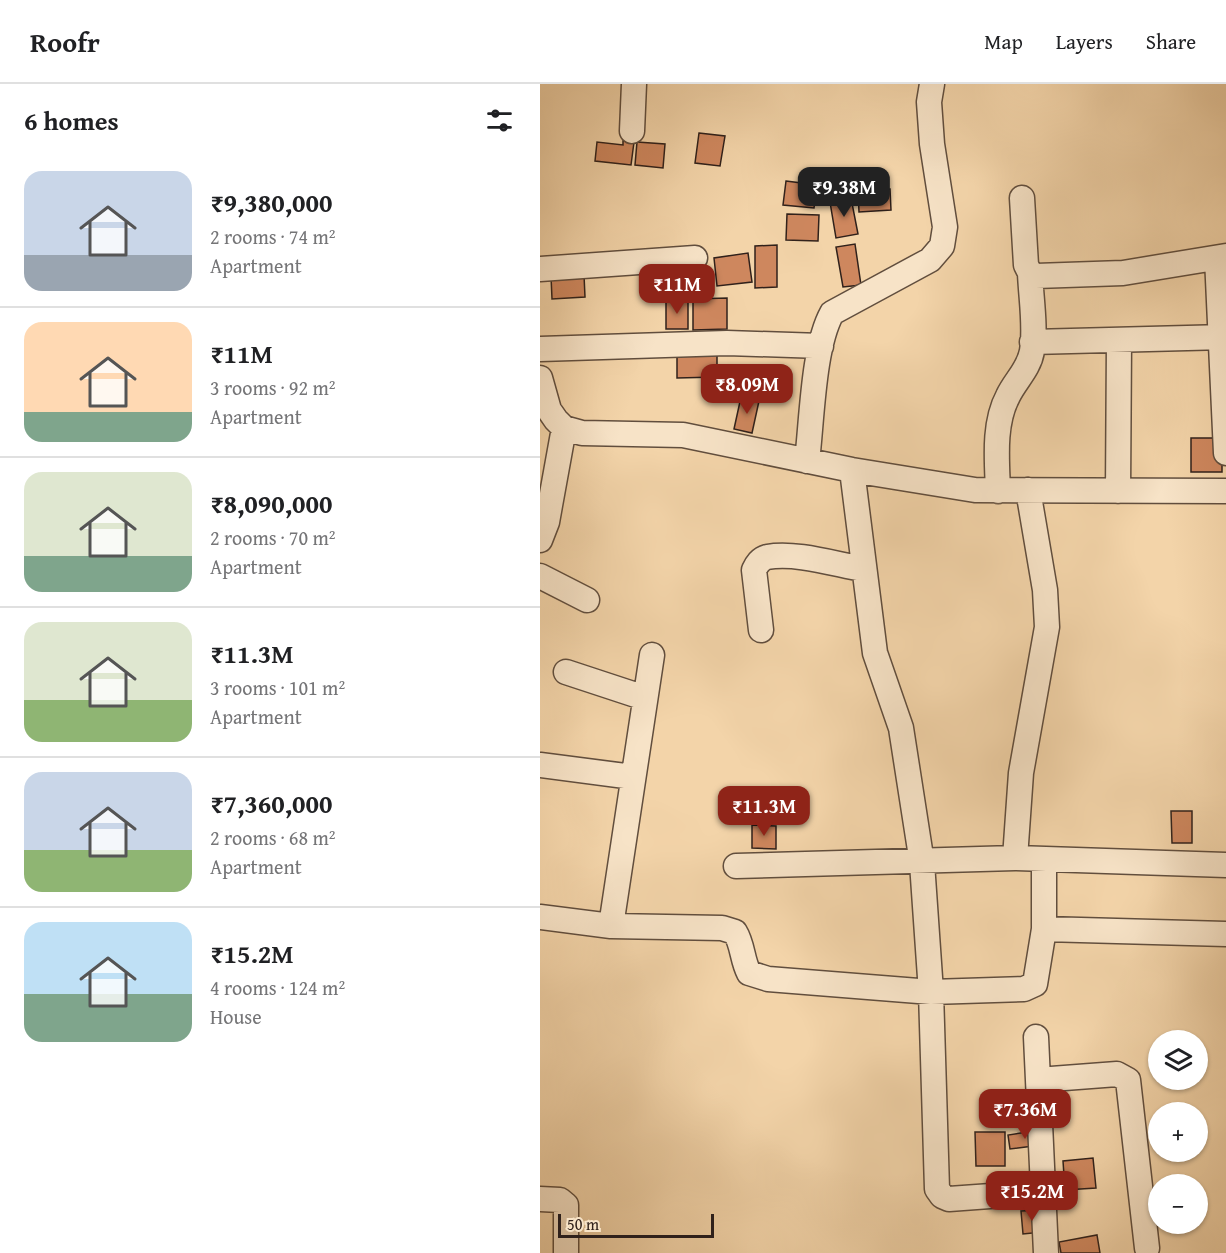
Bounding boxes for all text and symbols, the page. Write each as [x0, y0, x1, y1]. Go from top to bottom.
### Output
text: Roofr [30, 21, 100, 62]
text: Map [984, 26, 1023, 57]
text: Layers [1056, 26, 1113, 57]
text: Share [1146, 26, 1196, 57]
text: 6 homes [24, 101, 119, 140]
icon: filters [483, 104, 516, 137]
pin: ₹9.38M [795, 167, 893, 218]
text: ₹9.38M [812, 172, 876, 201]
text: ₹9,380,000 [210, 183, 332, 222]
icon: home [72, 195, 144, 267]
text: 2 rooms · 74 m² [210, 222, 336, 251]
text: Apartment [210, 251, 302, 280]
pin: ₹11M [641, 264, 713, 315]
text: ₹11M [653, 269, 701, 298]
text: ₹11M [210, 334, 273, 373]
icon: home [72, 346, 144, 418]
pin: ₹8.09M [698, 364, 796, 415]
text: ₹8.09M [715, 369, 779, 398]
text: 3 rooms · 92 m² [210, 373, 336, 402]
text: Apartment [210, 402, 302, 431]
text: ₹8,090,000 [210, 484, 332, 523]
icon: home [72, 496, 144, 568]
text: 2 rooms · 70 m² [210, 523, 336, 552]
text: Apartment [210, 552, 302, 581]
text: ₹11.3M [210, 634, 294, 673]
icon: home [72, 646, 144, 718]
text: 3 rooms · 101 m² [210, 673, 345, 702]
text: Apartment [210, 702, 302, 731]
text: ₹7,360,000 [210, 784, 332, 823]
pin: ₹11.3M [715, 786, 813, 837]
text: ₹11.3M [732, 791, 796, 820]
icon: home [72, 796, 144, 868]
text: 2 rooms · 68 m² [210, 823, 336, 852]
text: Apartment [210, 852, 302, 881]
text: ₹15.2M [210, 934, 294, 973]
icon: home [72, 946, 144, 1018]
text: 4 rooms · 124 m² [210, 973, 345, 1002]
text: House [210, 1002, 262, 1031]
map controls [1148, 1030, 1208, 1234]
button: layers [1148, 1030, 1208, 1090]
pin: ₹7.36M [976, 1089, 1074, 1140]
text: ₹7.36M [993, 1094, 1057, 1123]
button: + [1148, 1102, 1208, 1162]
pin: ₹15.2M [983, 1171, 1081, 1222]
button: − [1148, 1174, 1208, 1234]
text: ₹15.2M [1000, 1176, 1064, 1205]
scale bar [558, 1211, 714, 1238]
text: 50 m [567, 1212, 599, 1236]

